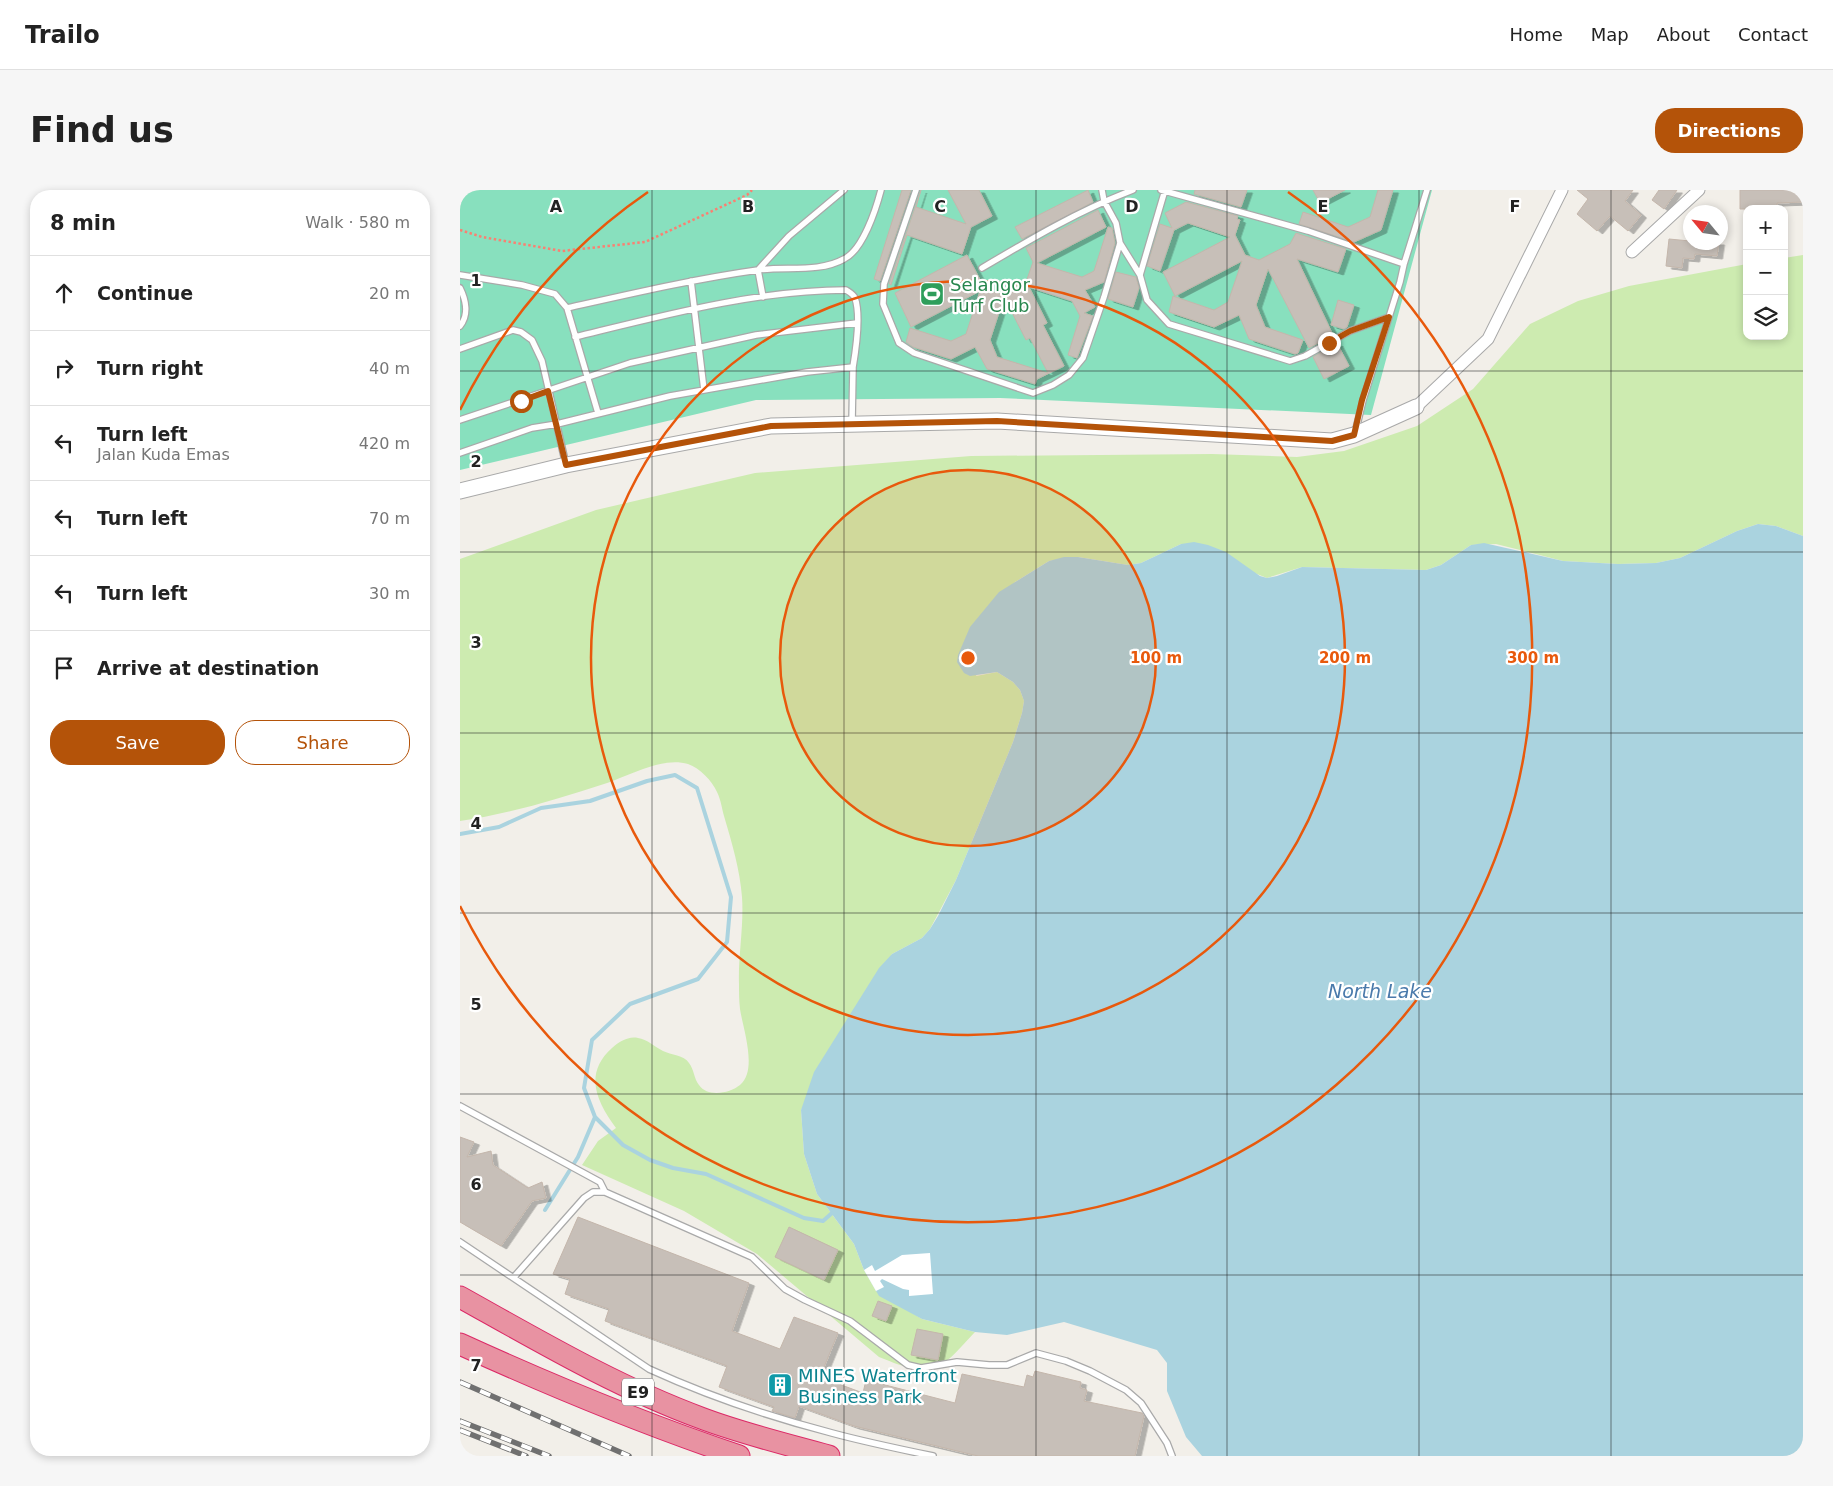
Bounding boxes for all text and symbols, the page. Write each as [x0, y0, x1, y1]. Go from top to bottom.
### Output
text: Trailo [25, 21, 100, 49]
text: Home [1510, 24, 1563, 45]
text: Map [1591, 24, 1629, 45]
text: About [1657, 24, 1710, 45]
text: Contact [1738, 24, 1808, 45]
button: Directions [1655, 108, 1803, 153]
text: Find us [30, 110, 174, 150]
text: A [550, 197, 563, 216]
text: B [742, 197, 754, 216]
text: C [934, 197, 946, 216]
text: D [1125, 197, 1139, 216]
text: E [1318, 197, 1328, 216]
text: F [1510, 197, 1520, 216]
north arrow [1683, 205, 1728, 250]
map controls [1743, 205, 1788, 340]
button: + [1743, 205, 1788, 250]
text: 8 min [50, 211, 116, 235]
text: Walk · 580 m [305, 213, 410, 232]
button: − [1743, 250, 1788, 295]
text: 1 [470, 271, 482, 290]
place label: Selangor Turf Club [949, 274, 1030, 316]
icon: ahead [50, 279, 78, 307]
sports icon: Selangor Turf Club [919, 281, 945, 307]
text: Continue [97, 282, 193, 304]
text: 20 m [369, 284, 410, 303]
button: layers [1743, 295, 1788, 340]
route end [1318, 332, 1341, 355]
icon: right [50, 354, 78, 382]
text: Turn right [97, 357, 203, 379]
text: 40 m [369, 359, 410, 378]
route start [510, 390, 533, 413]
text: Turn left [97, 423, 188, 445]
icon: left [50, 429, 78, 457]
text: 420 m [359, 434, 410, 453]
text: Jalan Kuda Emas [97, 445, 230, 464]
text: 2 [470, 452, 482, 471]
icon: left [50, 504, 78, 532]
text: Turn left [97, 507, 188, 529]
text: 70 m [369, 509, 410, 528]
icon: left [50, 579, 78, 607]
text: Turn left [97, 582, 188, 604]
text: 30 m [369, 584, 410, 603]
text: 3 [470, 633, 482, 652]
centre of rings [959, 649, 977, 667]
text: 100 m [1130, 649, 1182, 667]
text: 200 m [1319, 649, 1371, 667]
text: 300 m [1507, 649, 1559, 667]
icon: arrive [50, 654, 78, 682]
text: Arrive at destination [97, 657, 319, 679]
button: Save [50, 720, 225, 765]
button: Share [235, 720, 410, 765]
text: 4 [470, 814, 482, 833]
water label: North Lake [1328, 980, 1432, 1002]
text: 5 [470, 995, 482, 1014]
text: 6 [470, 1175, 482, 1194]
text: 7 [470, 1356, 482, 1375]
place label: MINES Waterfront Business Park [798, 1365, 957, 1407]
building icon: MINES Waterfront Business Park [767, 1372, 793, 1398]
road number: E9 [622, 1378, 654, 1406]

